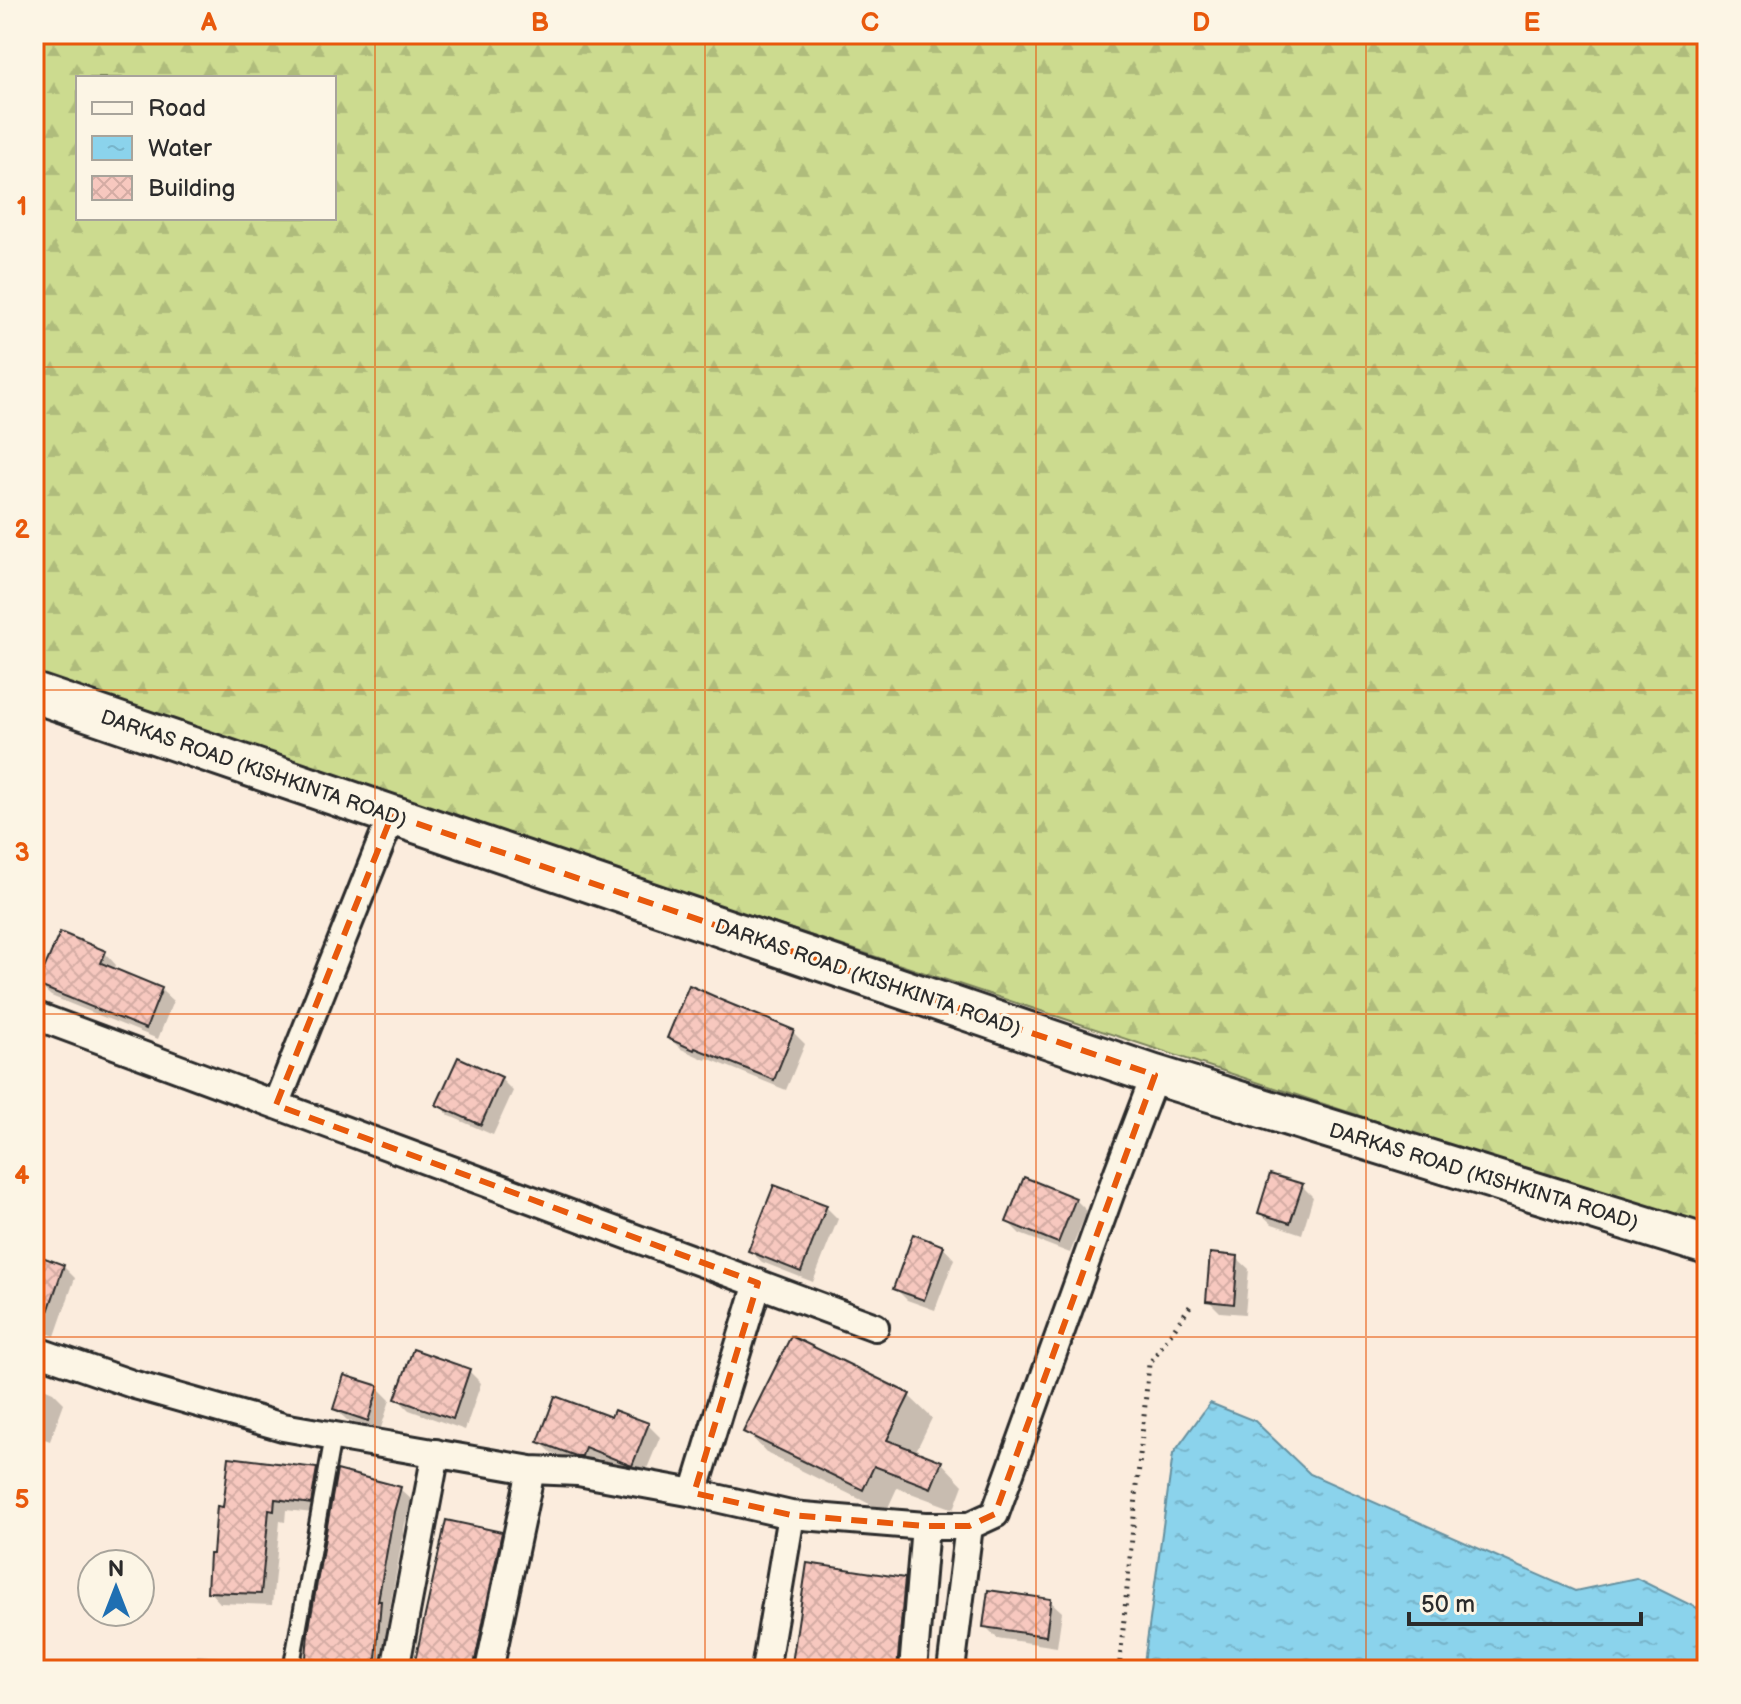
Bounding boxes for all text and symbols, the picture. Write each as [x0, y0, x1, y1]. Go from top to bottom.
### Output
text: A [200, 8, 217, 39]
text: B [531, 8, 549, 39]
text: C [861, 8, 879, 39]
text: D [1192, 8, 1210, 39]
text: E [1524, 8, 1541, 39]
legend [76, 76, 336, 220]
text: Road [148, 94, 206, 123]
text: Water [148, 134, 212, 163]
text: Building [148, 174, 235, 203]
text: 1 [17, 192, 27, 223]
text: 2 [14, 515, 30, 546]
street label: DARKAS ROAD (KISHKINTA ROAD) [98, 705, 410, 833]
text: 3 [14, 838, 30, 869]
street label: DARKAS ROAD (KISHKINTA ROAD) [712, 914, 1024, 1042]
street label: DARKAS ROAD (KISHKINTA ROAD) [1326, 1118, 1641, 1235]
text: 4 [14, 1161, 30, 1192]
text: 5 [14, 1485, 30, 1516]
north arrow [76, 1548, 156, 1628]
text: N [108, 1556, 124, 1583]
scale bar [1409, 1576, 1641, 1626]
text: 50 m [1421, 1590, 1475, 1619]

